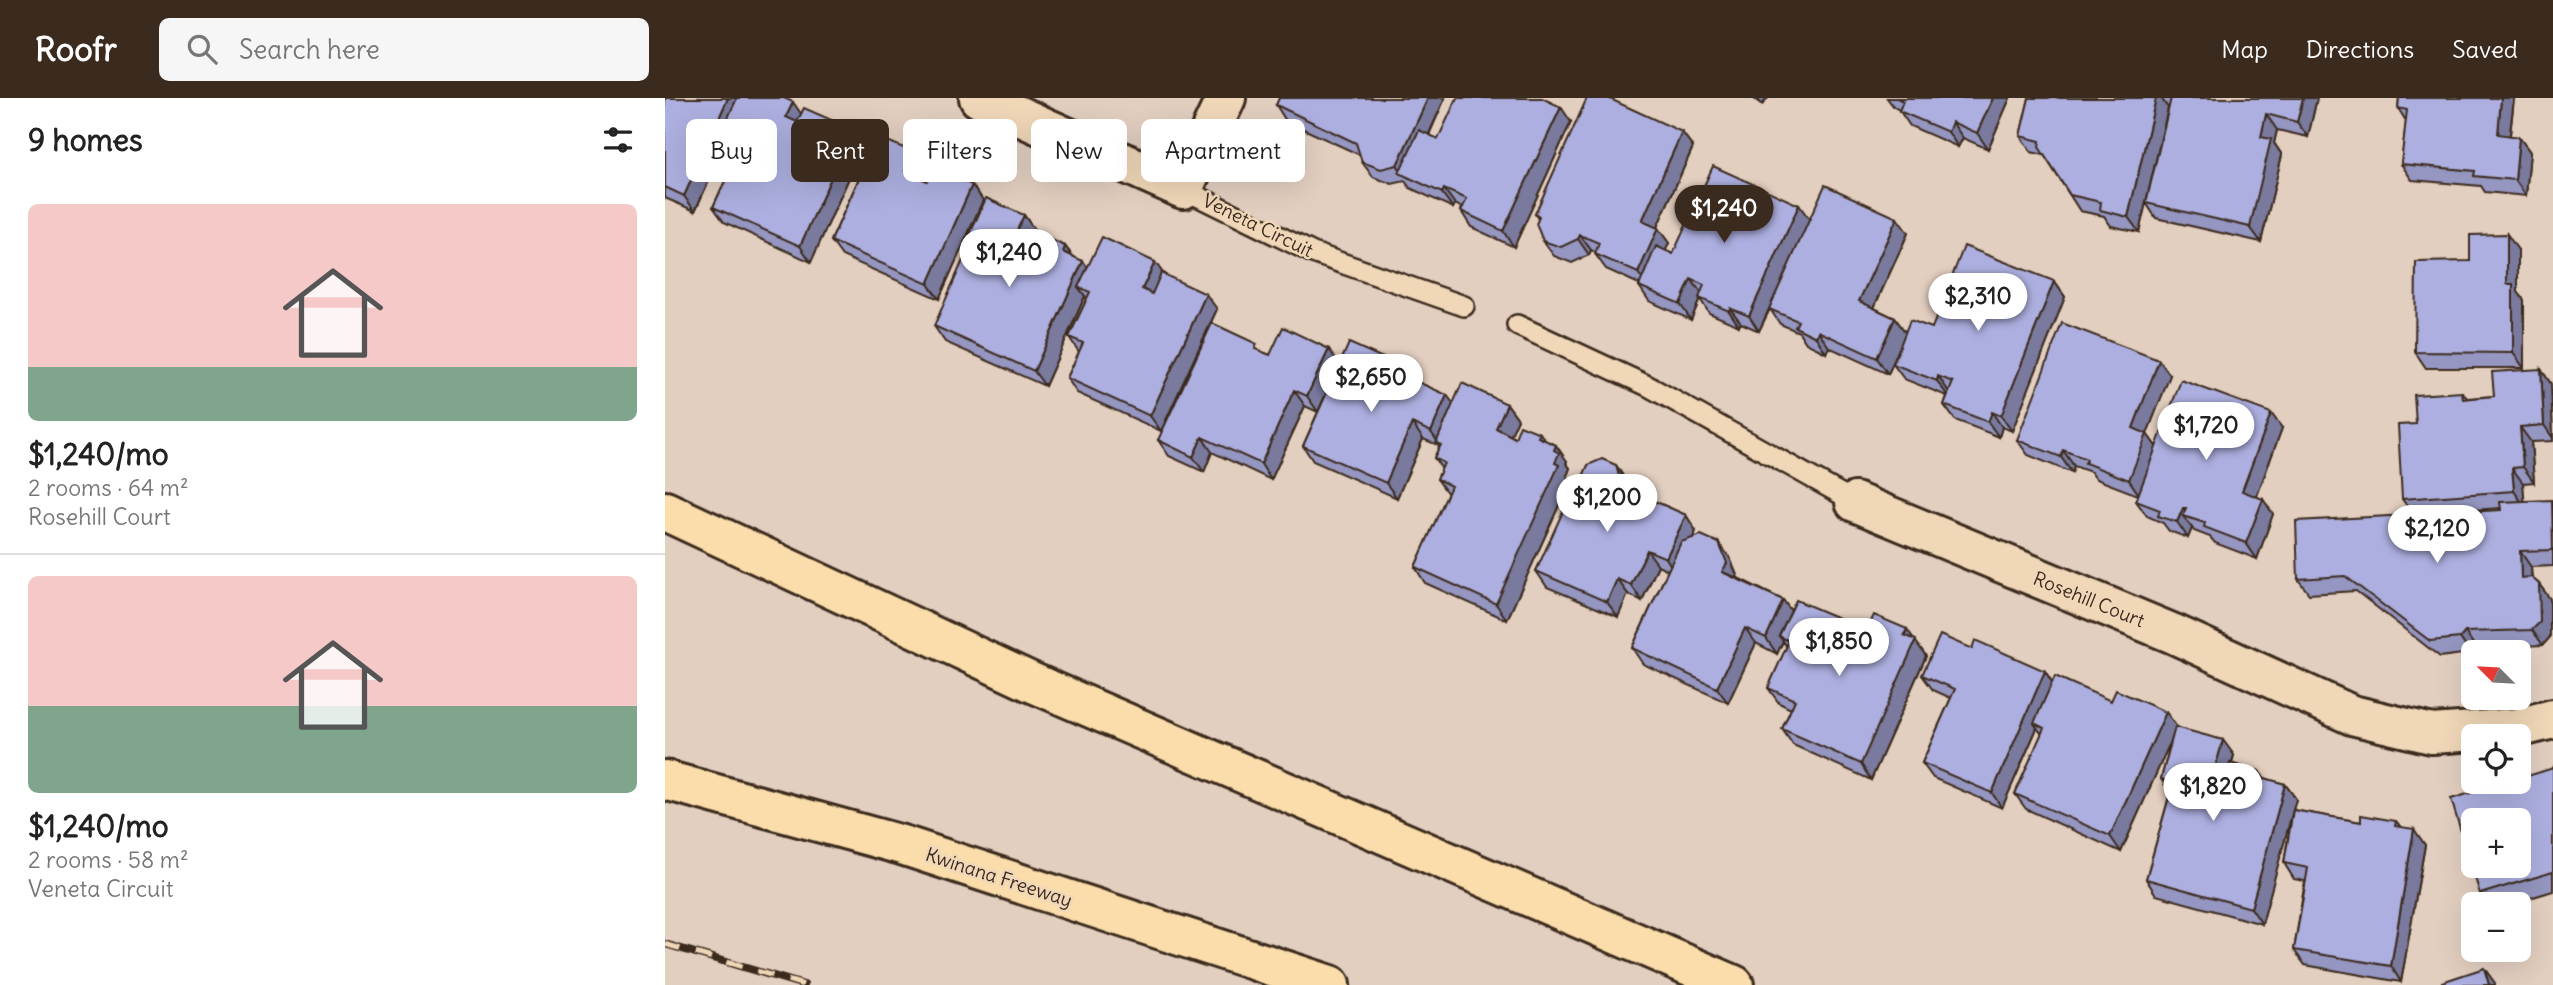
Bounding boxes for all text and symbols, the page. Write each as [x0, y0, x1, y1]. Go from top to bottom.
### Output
search box [159, 18, 649, 81]
text: Roofr [35, 28, 117, 70]
icon: search [183, 30, 221, 68]
text: Search here [239, 33, 380, 66]
text: Map [2221, 34, 2268, 64]
text: Directions [2306, 34, 2414, 64]
text: Saved [2452, 34, 2518, 64]
chip: Buy [686, 119, 777, 182]
chip: Rent [791, 119, 889, 182]
chip: Filters [903, 119, 1017, 182]
chip: New [1031, 119, 1127, 182]
chip: Apartment [1141, 119, 1305, 182]
text: 9 homes [28, 121, 143, 159]
icon: filters [599, 121, 637, 159]
pin: $1,240 [1667, 186, 1781, 245]
street label: Veneta Circuit [1199, 188, 1317, 262]
text: $1,240 [1691, 193, 1757, 222]
pin: $1,240 [952, 230, 1066, 289]
text: $1,240 [976, 237, 1042, 266]
icon: home [270, 250, 396, 376]
pin: $2,310 [1921, 274, 2035, 333]
text: $2,310 [1944, 281, 2012, 310]
pin: $2,650 [1314, 354, 1428, 414]
text: $2,650 [1335, 362, 1407, 391]
pin: $1,720 [2149, 402, 2263, 462]
text: $1,720 [2173, 410, 2239, 439]
text: $1,240/mo [28, 435, 169, 473]
text: 2 rooms · 64 m² [28, 473, 189, 502]
pin: $1,200 [1550, 474, 1664, 534]
text: $1,200 [1572, 482, 1642, 511]
text: Rosehill Court [28, 502, 171, 531]
pin: $2,120 [2380, 505, 2494, 565]
text: $2,120 [2404, 513, 2470, 542]
street label: Rosehill Court [2030, 566, 2148, 632]
pin: $1,850 [1782, 618, 1896, 678]
icon: home [270, 622, 396, 748]
text: $1,850 [1805, 626, 1873, 655]
north arrow [2461, 640, 2531, 710]
map controls [2461, 640, 2531, 962]
button: locate [2461, 724, 2531, 794]
pin: $1,820 [2156, 764, 2270, 823]
text: $1,820 [2179, 771, 2247, 800]
text: $1,240/mo [28, 807, 169, 845]
button: + [2461, 808, 2531, 878]
street label: Kwinana Freeway [923, 842, 1075, 912]
text: 2 rooms · 58 m² [28, 845, 189, 874]
text: Veneta Circuit [28, 874, 173, 903]
button: − [2461, 892, 2531, 962]

